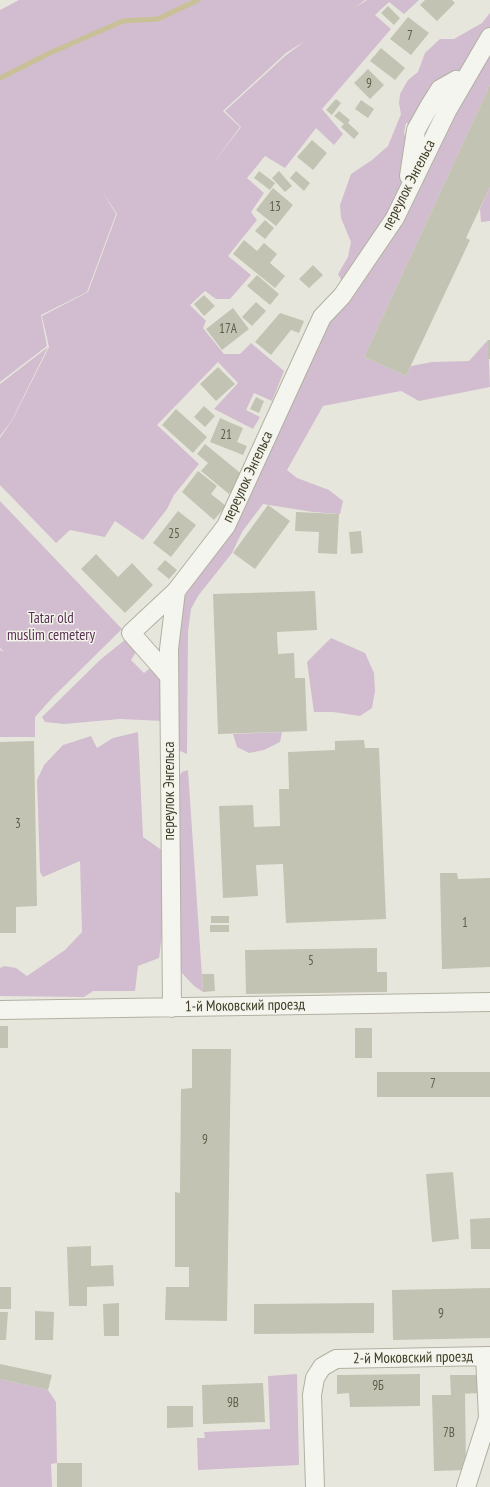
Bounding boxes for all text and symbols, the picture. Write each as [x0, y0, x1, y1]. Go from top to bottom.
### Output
house number: 7 [407, 28, 413, 44]
house number: 9 [366, 76, 372, 92]
street label: переулок Энгельса [379, 137, 439, 233]
house number: 13 [269, 199, 281, 215]
house number: 17А [219, 321, 237, 337]
house number: 21 [220, 427, 232, 443]
street label: переулок Энгельса [219, 428, 277, 526]
house number: 25 [168, 526, 180, 542]
park label: Tatar old muslim cemetery [7, 610, 95, 645]
street label: переулок Энгельса [161, 742, 179, 840]
house number: 3 [15, 816, 21, 832]
house number: 1 [462, 915, 468, 931]
house number: 5 [308, 953, 314, 969]
street label: 1-й Моковский проезд [185, 996, 305, 1016]
house number: 7 [430, 1076, 436, 1092]
house number: 9 [202, 1132, 208, 1148]
house number: 9 [438, 1306, 444, 1322]
street label: 2-й Моковский проезд [353, 1348, 473, 1368]
house number: 9Б [372, 1378, 384, 1394]
house number: 9В [227, 1395, 239, 1411]
house number: 7В [443, 1425, 455, 1441]

